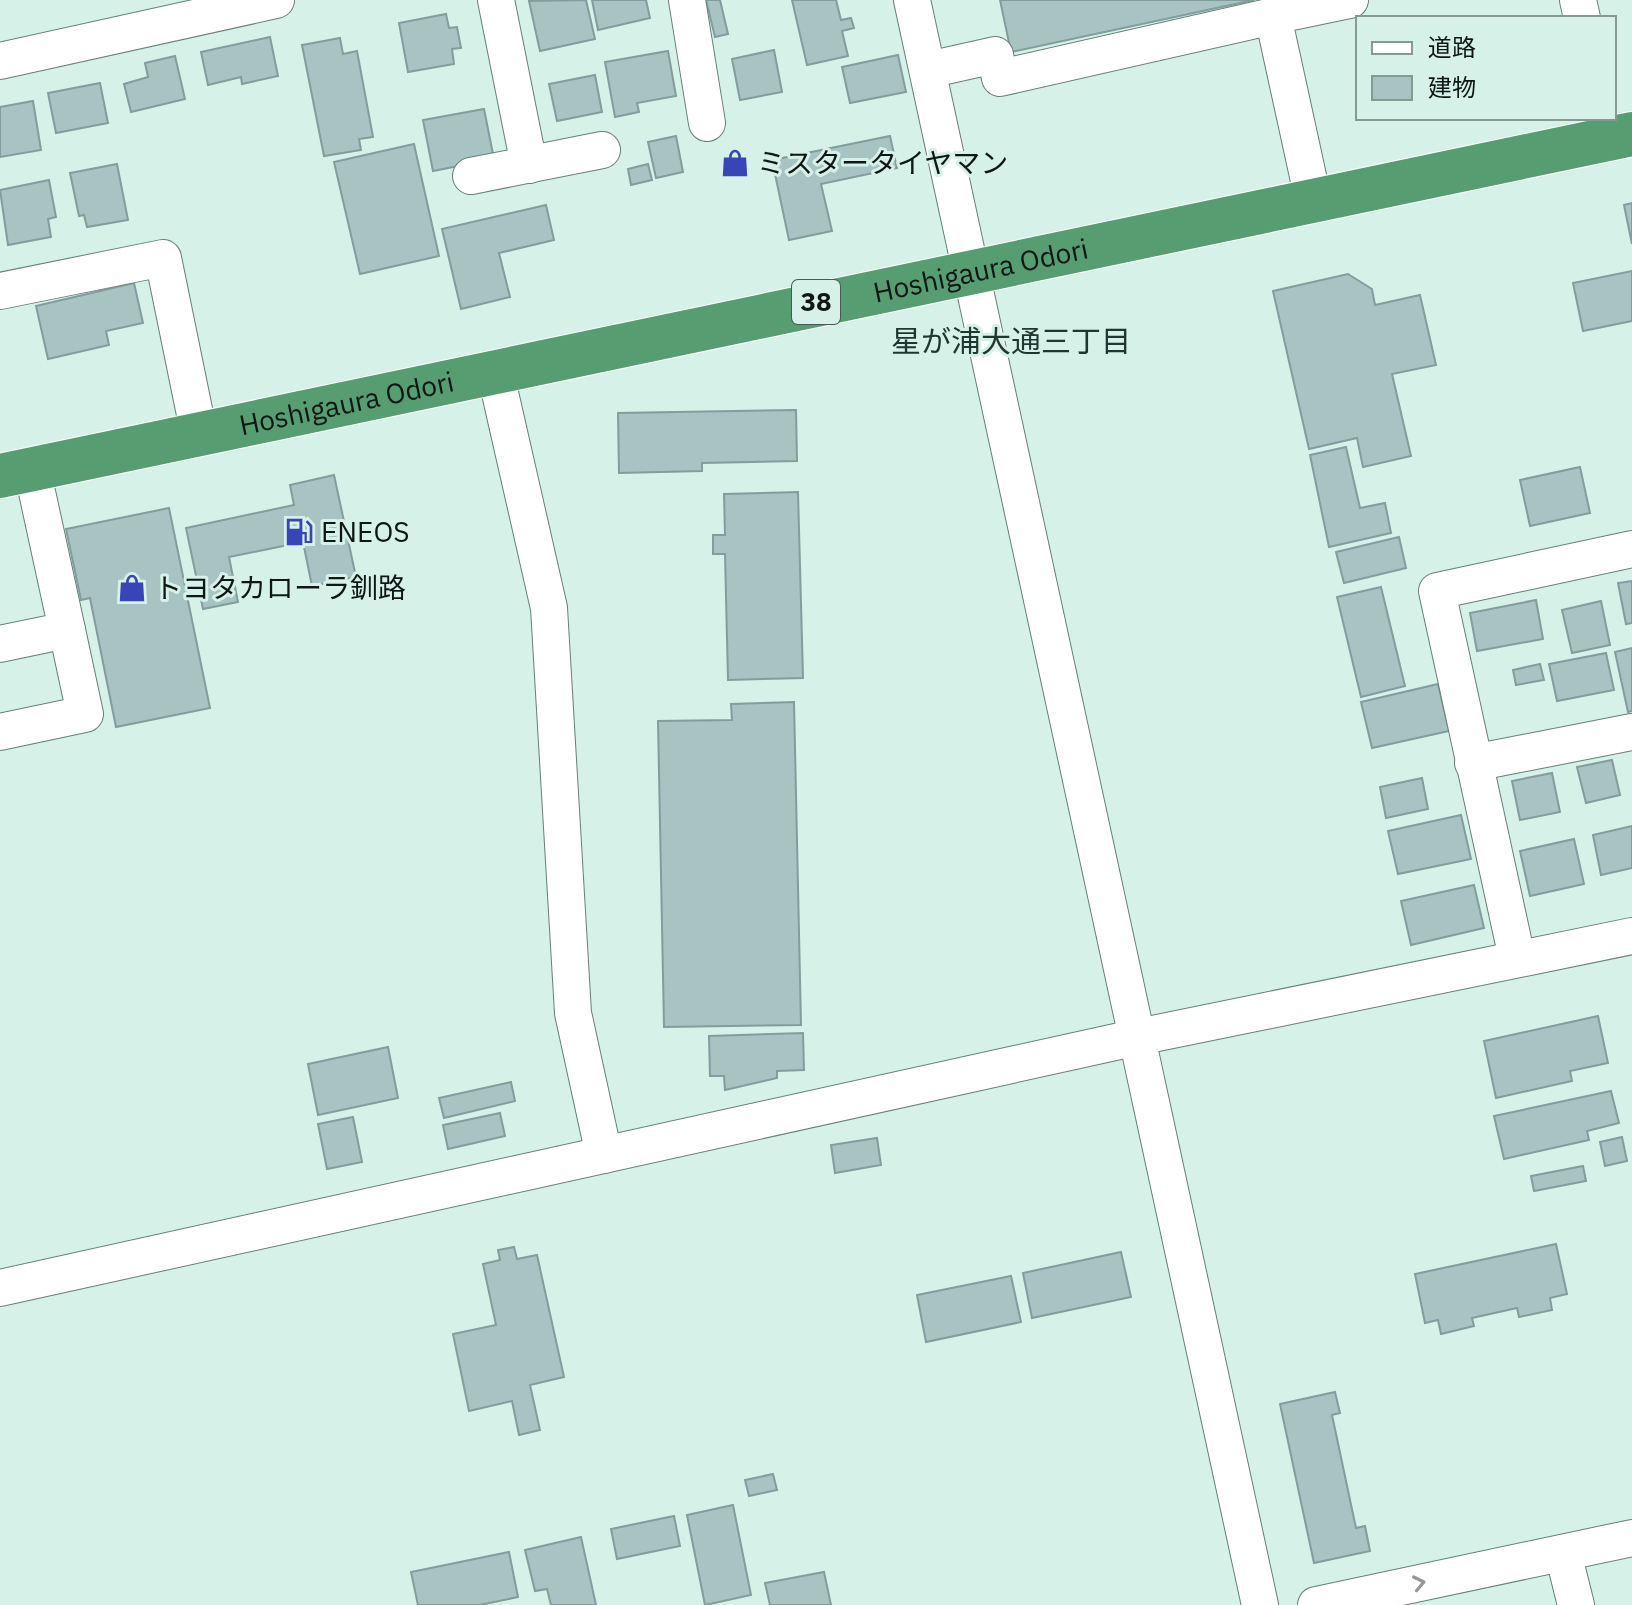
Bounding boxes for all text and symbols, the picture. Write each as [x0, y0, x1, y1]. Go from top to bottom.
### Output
legend [1356, 16, 1616, 120]
text: 道路 [1428, 31, 1476, 63]
text: 建物 [1428, 71, 1476, 103]
place label: ミスタータイヤマン [757, 144, 1008, 181]
shop icon: ミスタータイヤマン [720, 148, 750, 178]
street label: Hoshigaura Odori [870, 229, 1091, 311]
road number: 38 [792, 280, 840, 324]
district label: 星が浦大通三丁目 [891, 321, 1131, 360]
street label: Hoshigaura Odori [236, 362, 457, 443]
place label: ENEOS [321, 513, 410, 550]
fuel station icon: ENEOS [284, 517, 314, 547]
place label: トヨタカローラ釧路 [154, 569, 406, 606]
shop icon: トヨタカローラ釧路 [117, 573, 147, 603]
one-way arrow [1412, 1575, 1426, 1592]

